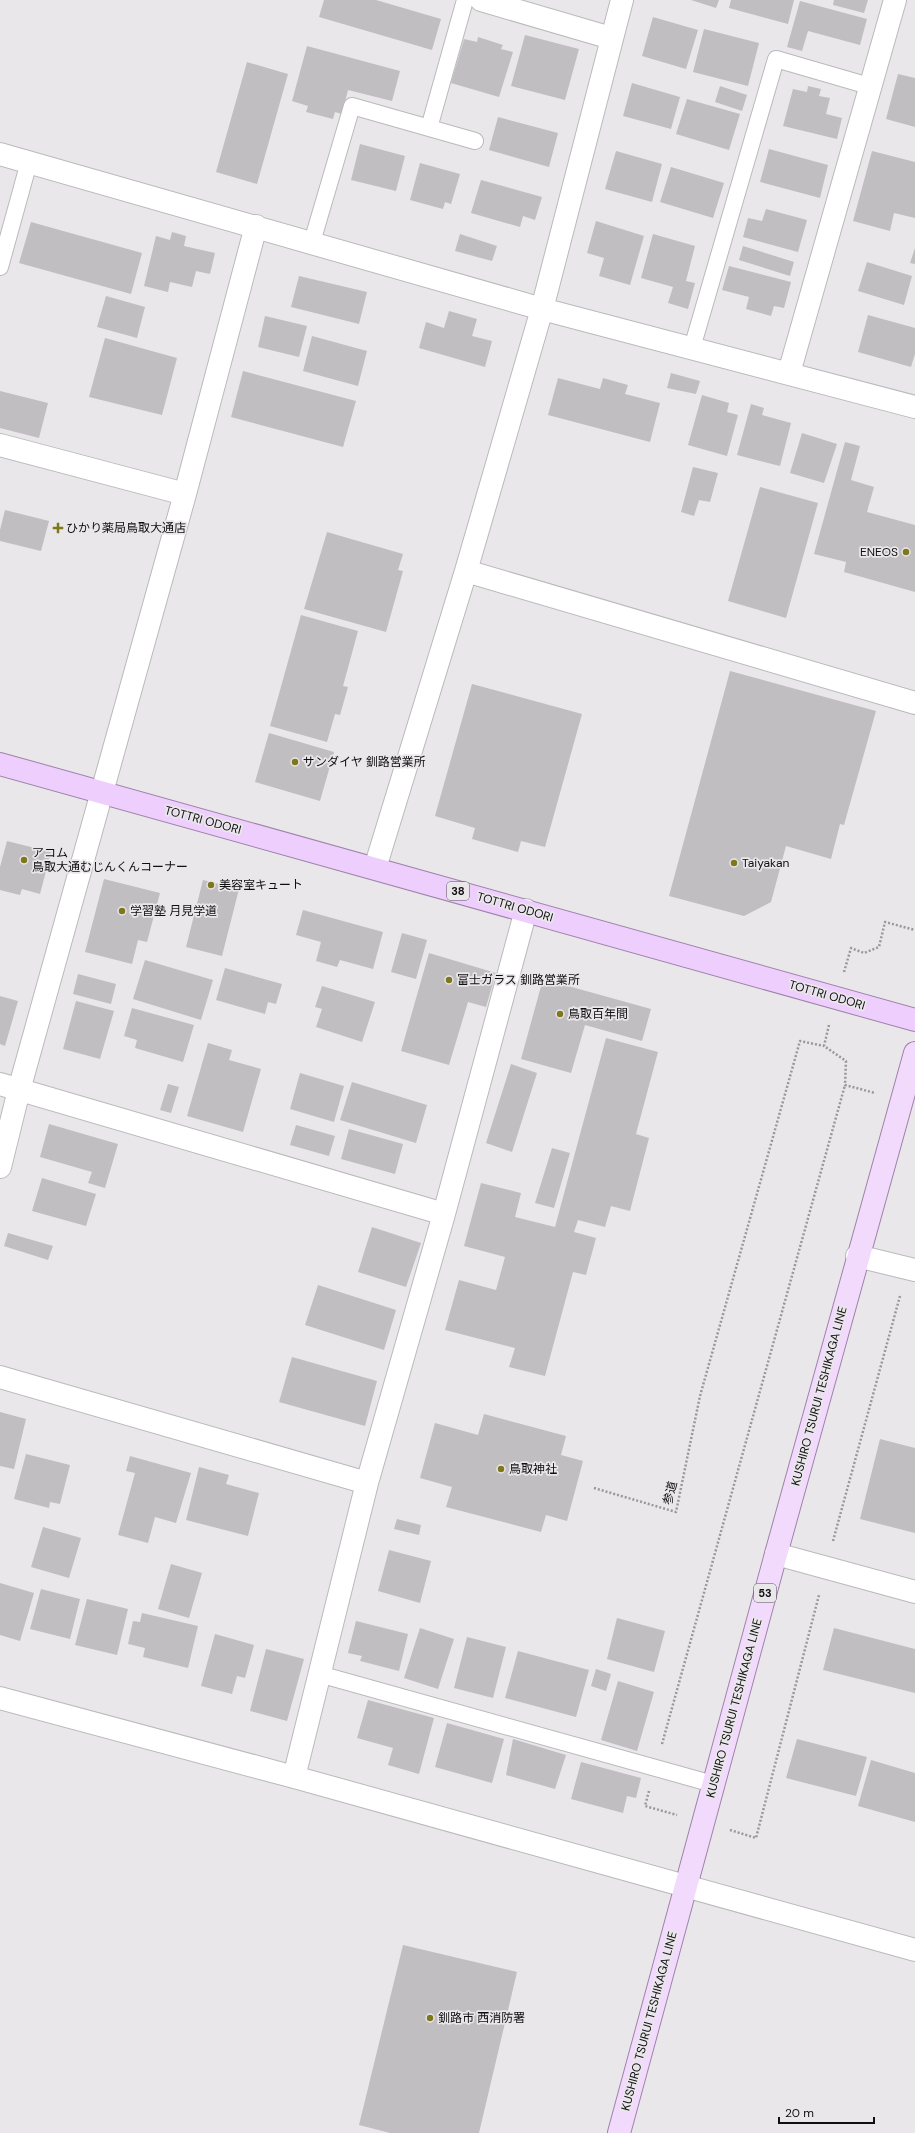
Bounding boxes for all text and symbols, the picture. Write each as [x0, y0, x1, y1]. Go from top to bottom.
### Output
place label: ひかり薬局鳥取大通店 [66, 520, 186, 536]
marker: ひかり薬局鳥取大通店 [53, 523, 63, 533]
place label: ENEOS [860, 544, 898, 560]
marker: ENEOS [901, 547, 911, 557]
place label: サンダイヤ 釧路営業所 [303, 754, 426, 770]
marker: サンダイヤ 釧路営業所 [290, 757, 300, 767]
street label: TOTTRI ODORI [163, 802, 243, 838]
place label: アコム 鳥取大通むじんくんコーナー [32, 845, 188, 875]
marker: アコム 鳥取大通むじんくんコーナー [19, 855, 29, 865]
place label: Taiyakan [742, 855, 790, 871]
marker: Taiyakan [729, 858, 739, 868]
place label: 美容室キュート [219, 877, 303, 893]
marker: 美容室キュート [206, 880, 216, 890]
road number: 38 [447, 882, 469, 900]
street label: TOTTRI ODORI [475, 888, 555, 926]
place label: 学習塾 月見学道 [130, 903, 217, 919]
marker: 学習塾 月見学道 [117, 906, 127, 916]
place label: 富士ガラス 釧路営業所 [457, 972, 580, 988]
marker: 富士ガラス 釧路営業所 [444, 975, 454, 985]
street label: TOTTRI ODORI [787, 976, 867, 1014]
place label: 鳥取百年間 [568, 1006, 628, 1022]
marker: 鳥取百年間 [555, 1009, 565, 1019]
street label: KUSHIRO TSURUI TESHIKAGA LINE [787, 1304, 851, 1488]
place label: 鳥取神社 [509, 1461, 557, 1477]
marker: 鳥取神社 [496, 1464, 506, 1474]
street label: 参道 [659, 1479, 681, 1507]
road number: 53 [754, 1584, 776, 1602]
street label: KUSHIRO TSURUI TESHIKAGA LINE [702, 1616, 766, 1800]
street label: KUSHIRO TSURUI TESHIKAGA LINE [617, 1929, 681, 2113]
place label: 釧路市 西消防署 [438, 2010, 525, 2026]
marker: 釧路市 西消防署 [425, 2013, 435, 2023]
scale bar [779, 2099, 874, 2125]
text: 20 m [785, 2105, 814, 2121]

